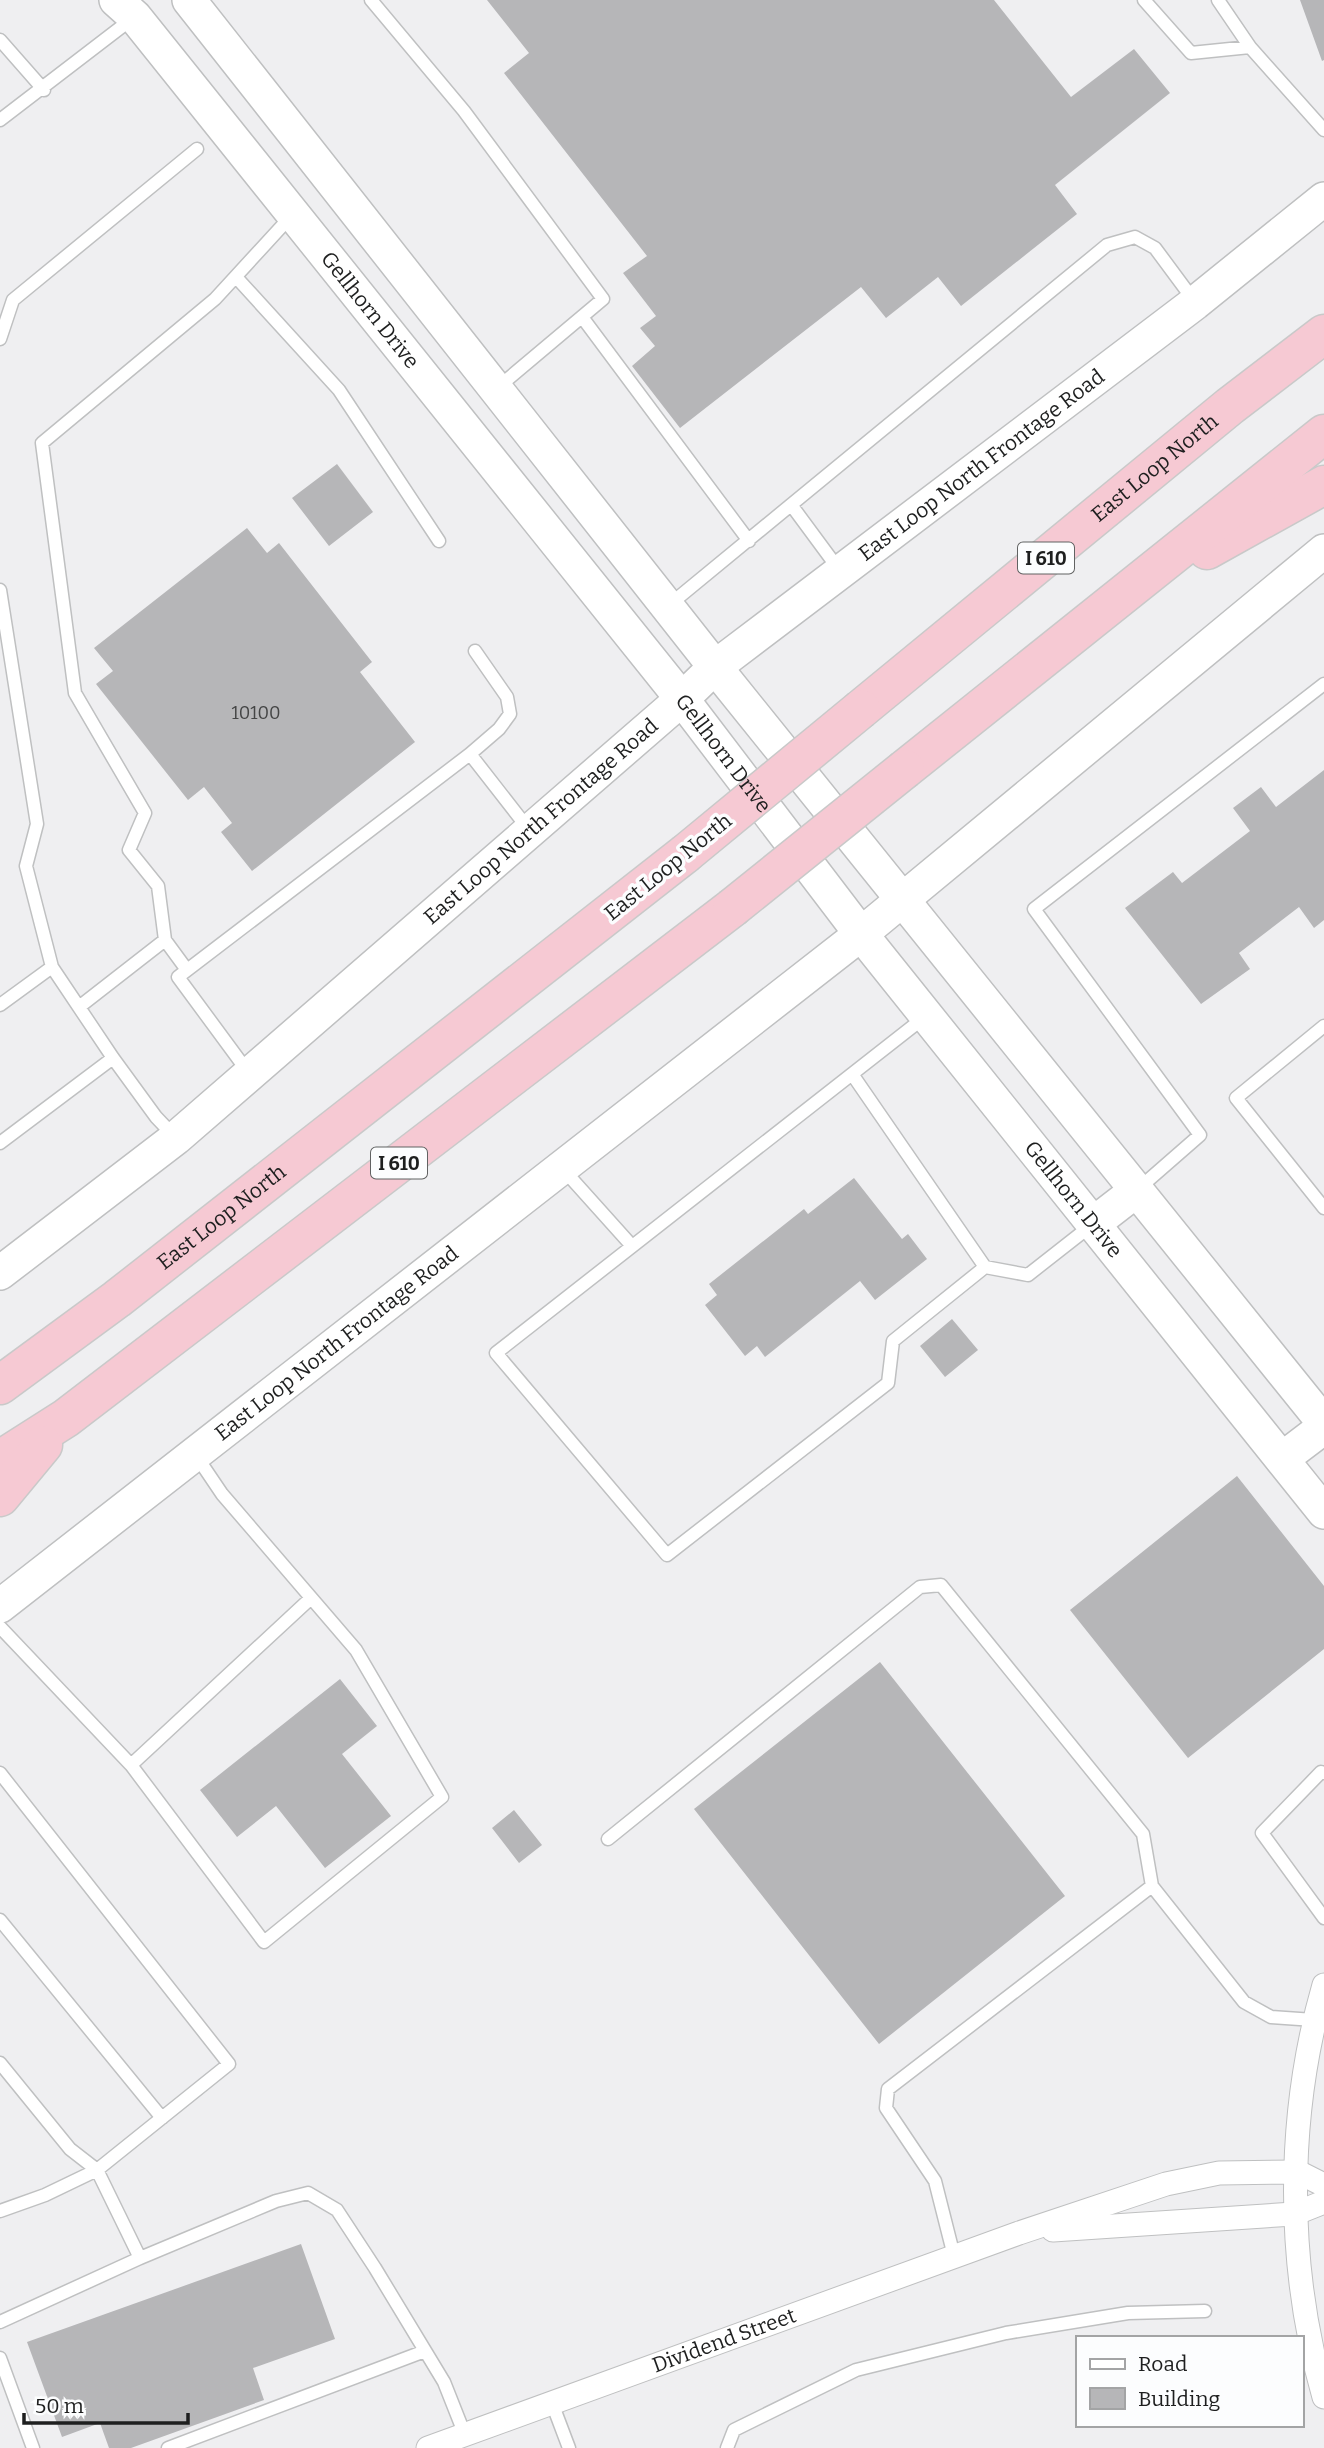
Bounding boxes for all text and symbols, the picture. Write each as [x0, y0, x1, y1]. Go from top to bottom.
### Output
street label: Gellhorn Drive [315, 246, 425, 374]
street label: East Loop North Frontage Road [853, 363, 1109, 567]
street label: East Loop North [1086, 408, 1223, 528]
road number: I 610 [1018, 542, 1074, 573]
street label: Gellhorn Drive [670, 689, 777, 818]
house number: 10100 [231, 702, 281, 724]
street label: East Loop North Frontage Road [419, 713, 663, 930]
street label: East Loop North [599, 808, 737, 926]
street label: Gellhorn Drive [1019, 1135, 1128, 1263]
road number: I 610 [371, 1148, 427, 1178]
street label: East Loop North [152, 1159, 291, 1276]
street label: East Loop North Frontage Road [210, 1240, 464, 1446]
street label: Dividend Street [649, 2302, 800, 2378]
legend [1076, 2336, 1303, 2427]
text: Road [1138, 2351, 1187, 2377]
scale bar [24, 2382, 189, 2426]
text: Building [1138, 2386, 1221, 2412]
text: 50 m [35, 2393, 84, 2419]

